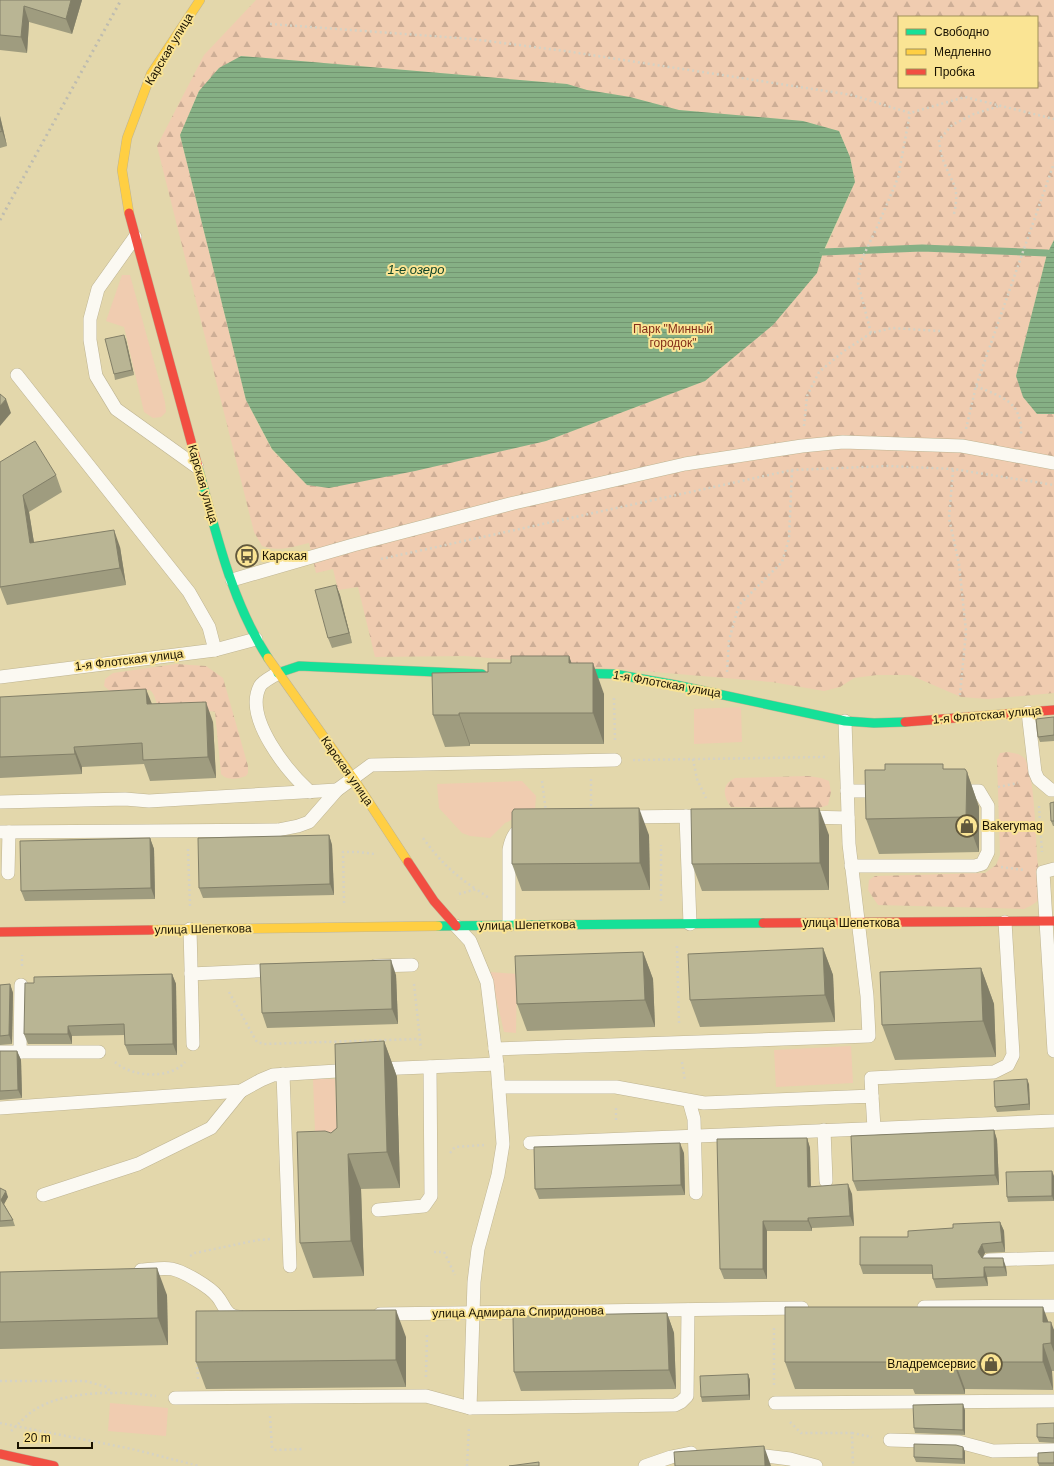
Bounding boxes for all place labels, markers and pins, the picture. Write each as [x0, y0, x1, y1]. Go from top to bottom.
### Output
bus stop icon: Карская [234, 543, 260, 569]
place label: Карская [262, 549, 307, 563]
shop icon: Bakerymag [954, 813, 980, 839]
place label: Bakerymag [982, 819, 1043, 833]
shop icon: Владремсервис [978, 1351, 1004, 1377]
place label: Владремсервис [887, 1357, 976, 1371]

